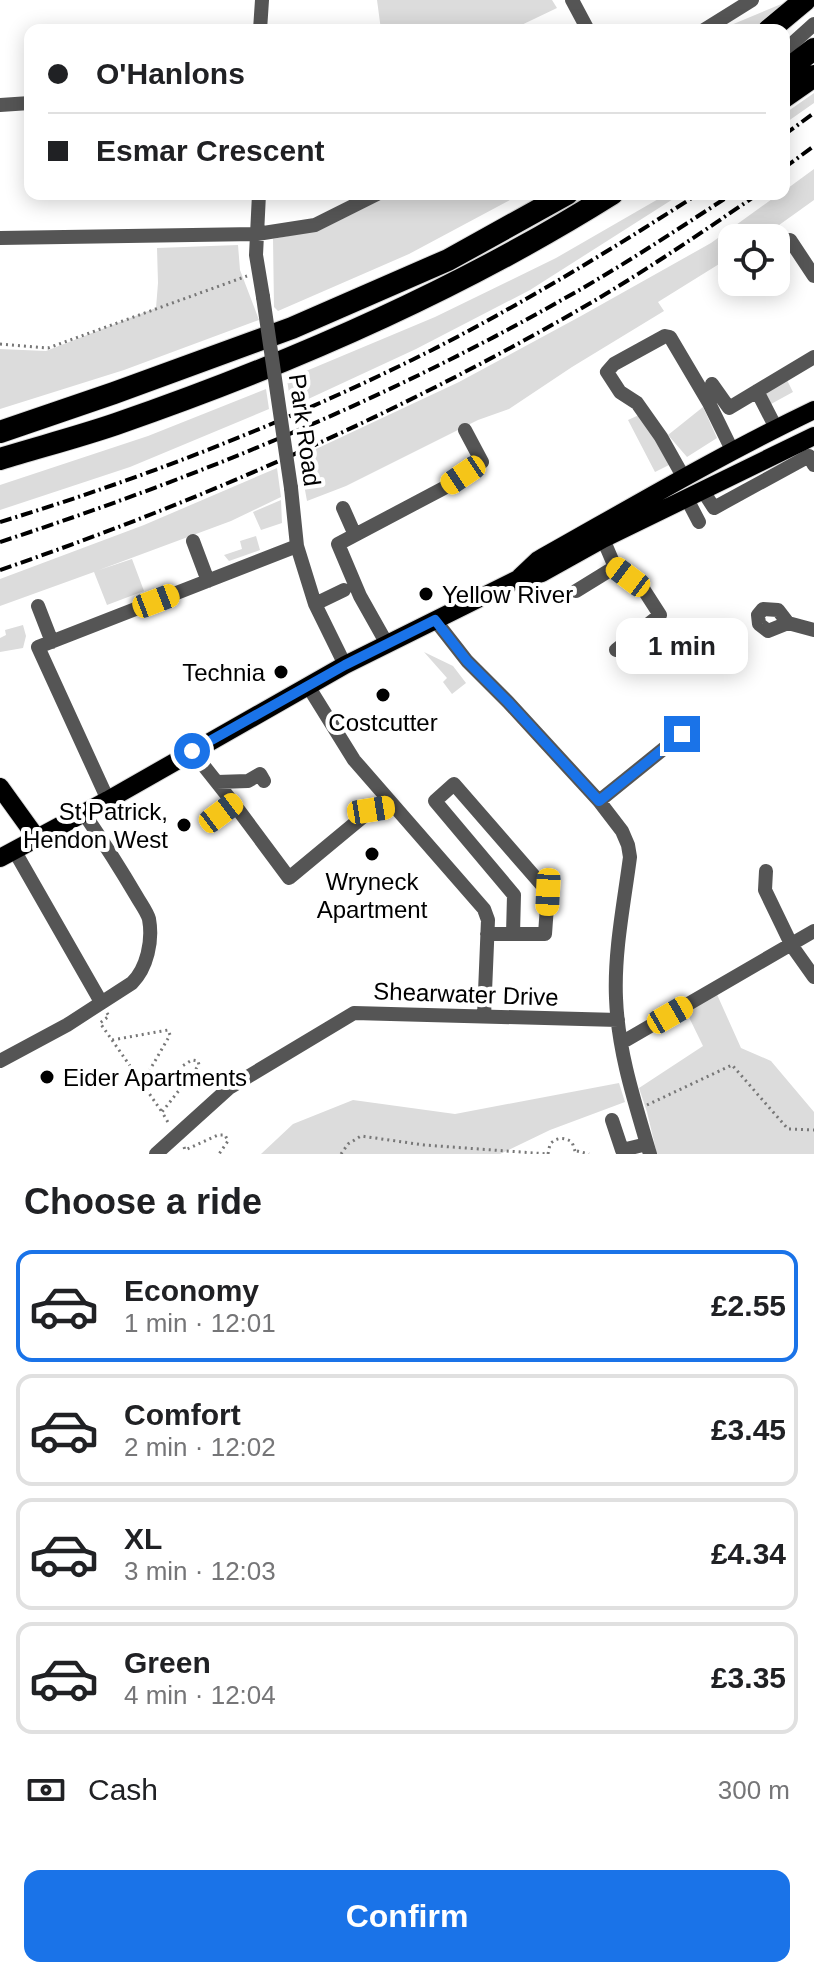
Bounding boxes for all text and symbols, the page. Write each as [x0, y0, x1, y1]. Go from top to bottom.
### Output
text: O'Hanlons [96, 57, 245, 90]
text: Esmar Crescent [96, 134, 324, 167]
map controls [718, 224, 790, 296]
button: locate [718, 224, 790, 296]
street label: Park Road [284, 372, 326, 488]
car [436, 452, 490, 498]
car [602, 553, 654, 601]
car [129, 581, 183, 621]
place label: Yellow River [442, 581, 573, 608]
marker: Yellow River [417, 585, 435, 603]
callout: 1 min [616, 618, 748, 674]
text: 1 min [648, 631, 716, 661]
place label: Technia [182, 659, 266, 686]
marker: Technia [272, 663, 290, 681]
marker: Costcutter [374, 686, 392, 704]
place label: Costcutter [328, 709, 438, 736]
route end [664, 716, 700, 752]
route start [174, 733, 210, 769]
car [195, 789, 247, 837]
car [345, 794, 397, 826]
place label: St Patrick, Hendon West [23, 798, 168, 853]
marker: St Patrick, Hendon West [175, 816, 193, 834]
marker: Wryneck Apartment [363, 845, 381, 863]
car [535, 867, 561, 917]
place label: Wryneck Apartment [317, 868, 428, 923]
street label: Shearwater Drive [373, 977, 559, 1011]
car [643, 993, 697, 1037]
place label: Eider Apartments [63, 1064, 247, 1091]
marker: Eider Apartments [38, 1068, 56, 1086]
text: Choose a ride [24, 1181, 262, 1222]
icon: car [28, 1270, 100, 1342]
text: Economy [124, 1274, 259, 1307]
text: £2.55 [711, 1289, 786, 1322]
text: 1 min · 12:01 [124, 1308, 276, 1338]
icon: car [28, 1394, 100, 1466]
text: Comfort [124, 1398, 241, 1431]
text: £3.45 [711, 1413, 786, 1446]
text: 2 min · 12:02 [124, 1432, 276, 1462]
icon: car [28, 1518, 100, 1590]
text: XL [124, 1522, 162, 1555]
text: £4.34 [711, 1537, 786, 1570]
text: 3 min · 12:03 [124, 1556, 276, 1586]
icon: car [28, 1642, 100, 1714]
text: Green [124, 1646, 211, 1679]
text: £3.35 [711, 1661, 786, 1694]
text: 4 min · 12:04 [124, 1680, 276, 1710]
icon: cash [24, 1768, 68, 1812]
text: Cash [88, 1773, 158, 1806]
text: 300 m [718, 1775, 790, 1805]
button: Confirm [24, 1870, 790, 1962]

